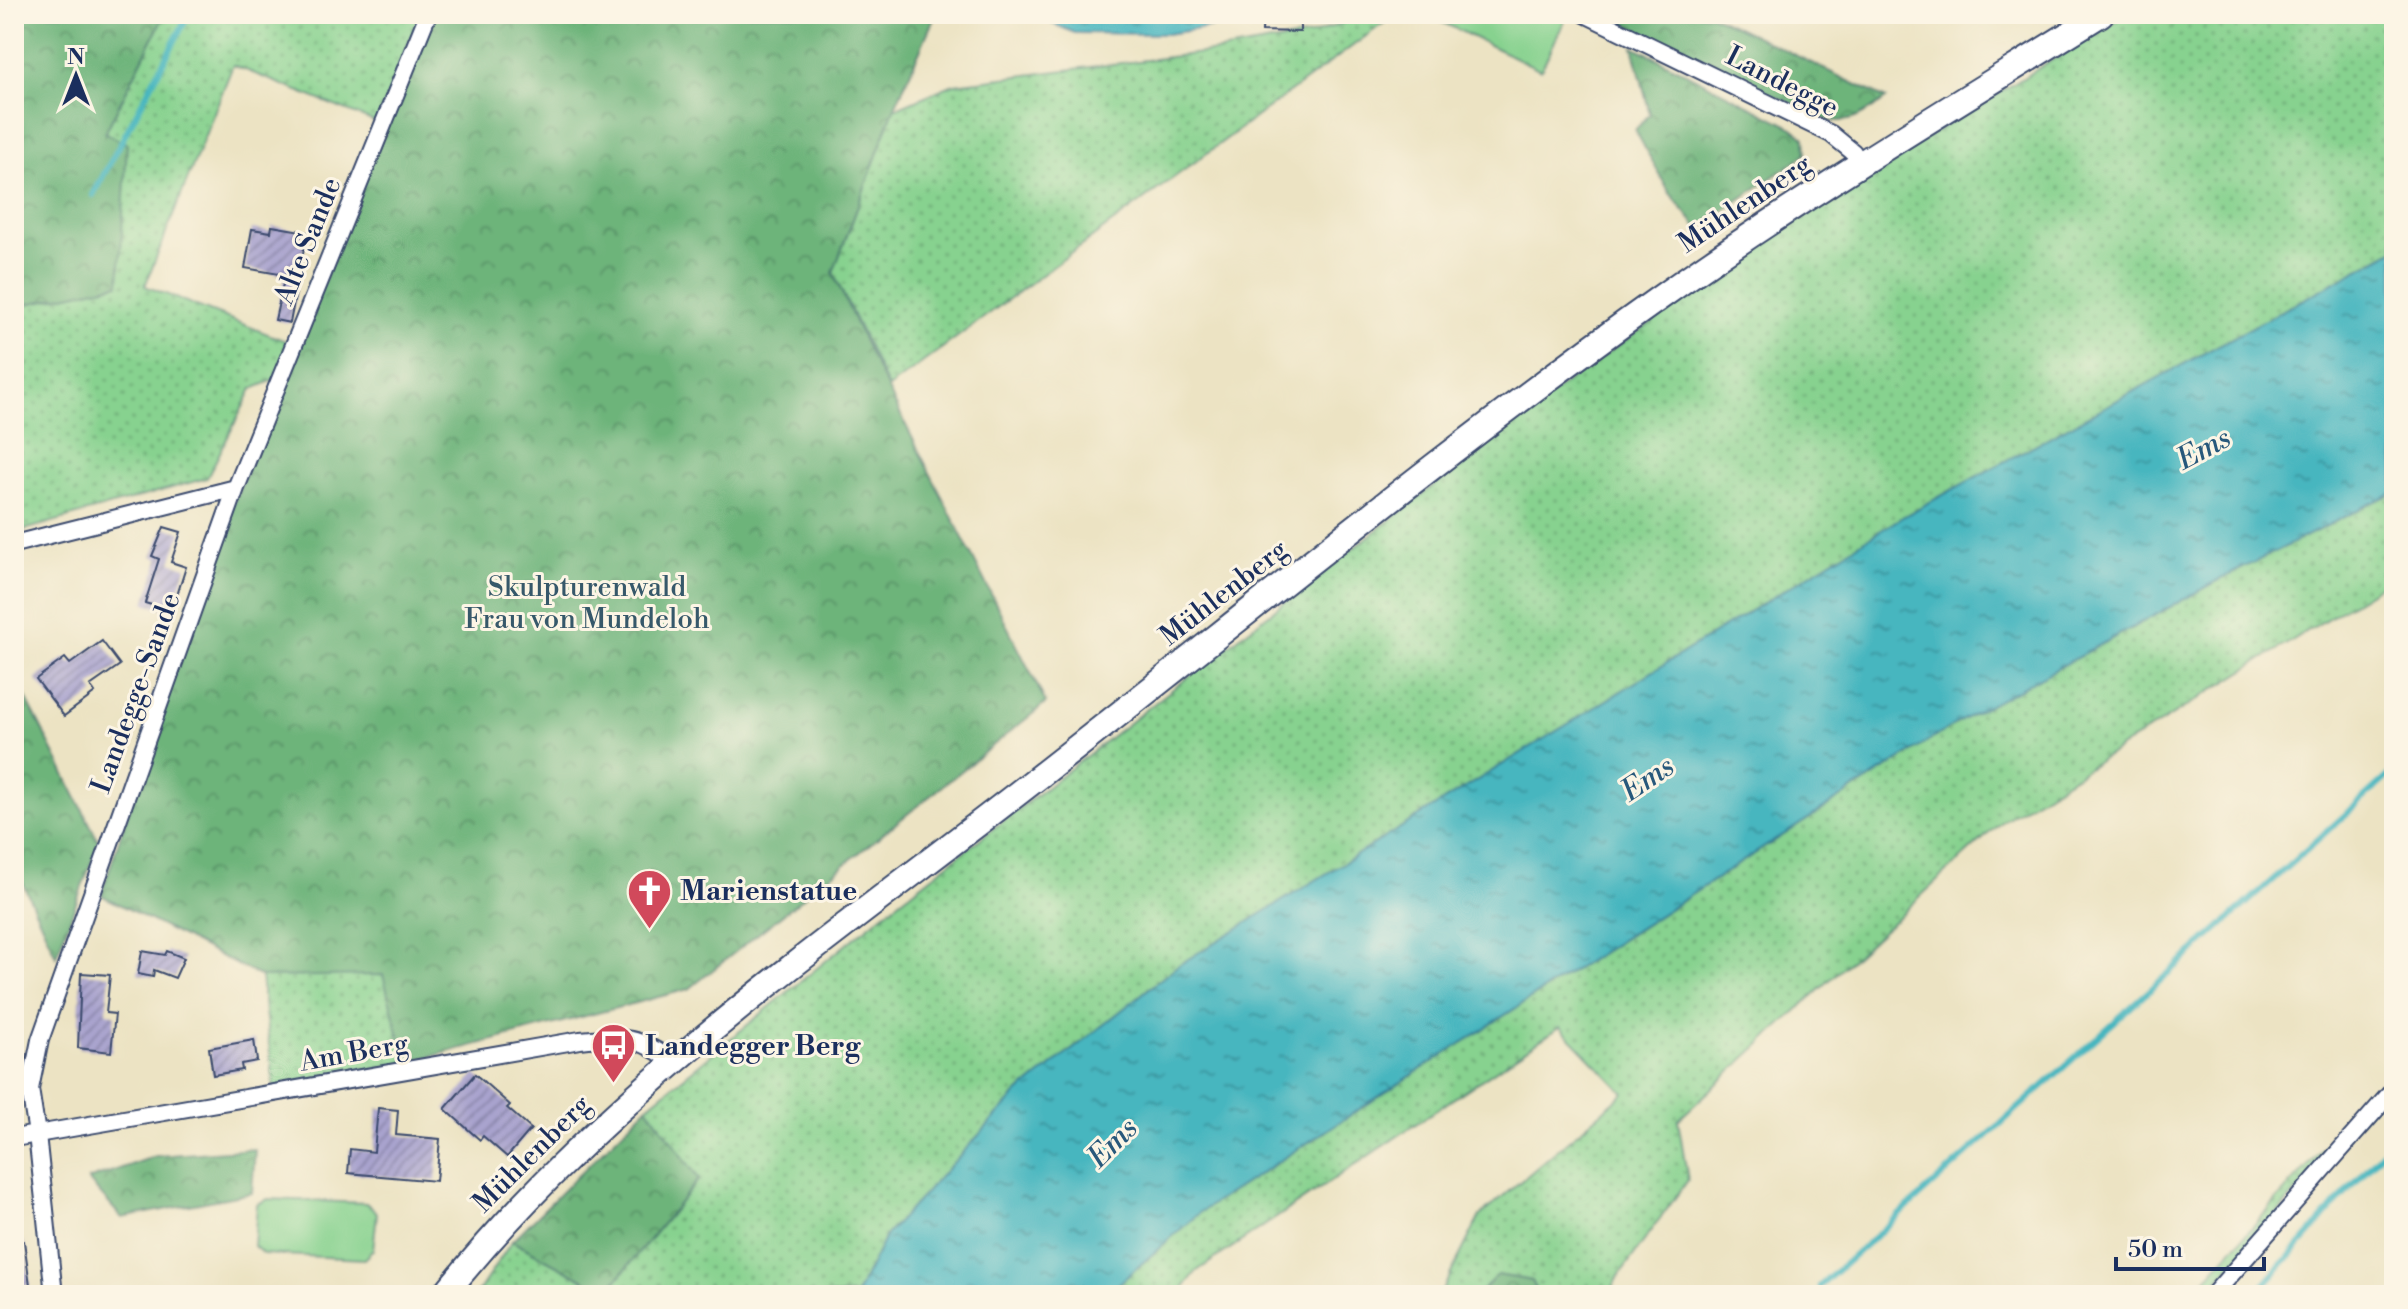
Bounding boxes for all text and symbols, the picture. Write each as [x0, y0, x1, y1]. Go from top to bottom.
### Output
north arrow [36, 36, 116, 116]
street label: Landegge [1720, 39, 1844, 125]
text: N [67, 44, 85, 71]
street label: Mühlenberg [1672, 146, 1819, 261]
street label: Alte Sande [266, 172, 349, 311]
water label: Ems [2169, 419, 2237, 480]
street label: Mühlenberg [1153, 532, 1295, 654]
park label: Skulpturenwald Frau von Mundeloh [464, 570, 710, 637]
street label: Landegge-Sande [83, 588, 189, 798]
water label: Ems [1613, 748, 1682, 811]
church icon: Marienstatue [625, 867, 673, 930]
place label: Marienstatue [680, 874, 857, 909]
bus stop icon: Landegger Berg [590, 1022, 638, 1085]
street label: Am Berg [296, 1026, 412, 1080]
place label: Landegger Berg [645, 1029, 861, 1064]
street label: Mühlenberg [466, 1087, 599, 1220]
water label: Ems [1079, 1110, 1146, 1177]
scale bar [2116, 1221, 2264, 1271]
text: 50 m [2128, 1235, 2183, 1265]

